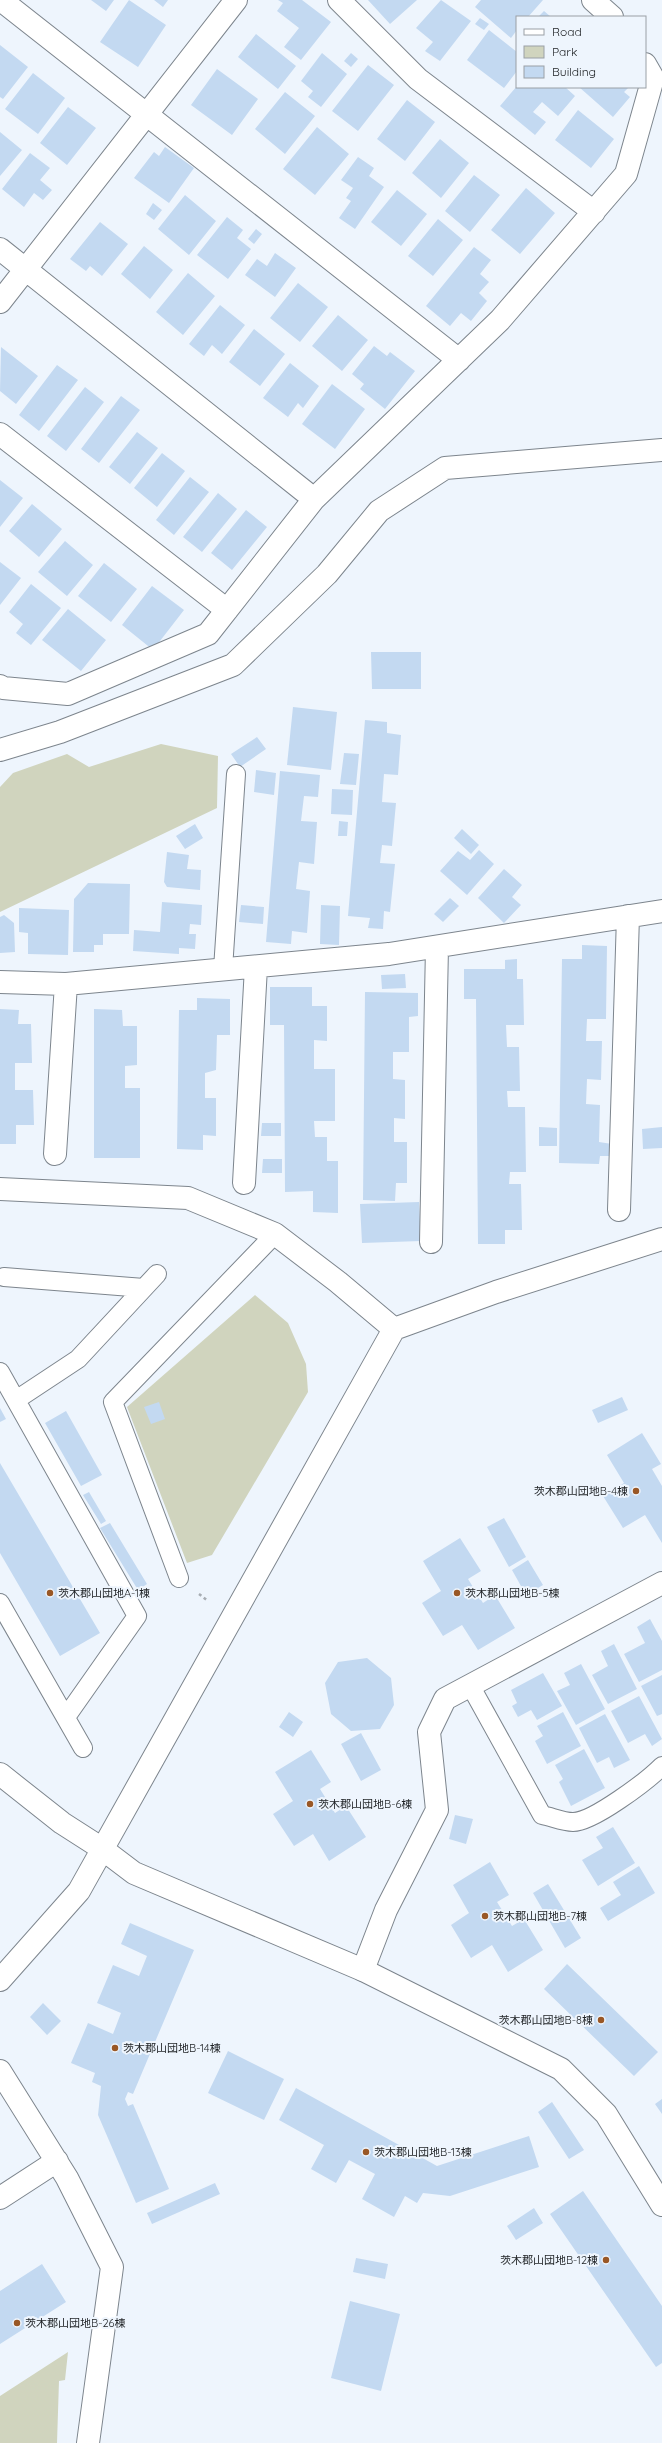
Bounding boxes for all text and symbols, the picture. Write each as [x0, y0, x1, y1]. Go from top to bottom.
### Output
legend [516, 16, 646, 88]
text: Road [552, 24, 582, 39]
text: Park [552, 44, 577, 59]
text: Building [552, 64, 596, 79]
place label: 茨木郡山団地B-4棟 [534, 1484, 628, 1498]
marker: 茨木郡山団地B-4棟 [631, 1486, 641, 1496]
place label: 茨木郡山団地A-1棟 [58, 1586, 150, 1600]
place label: 茨木郡山団地B-5棟 [465, 1586, 559, 1600]
marker: 茨木郡山団地A-1棟 [45, 1588, 55, 1598]
marker: 茨木郡山団地B-5棟 [452, 1588, 462, 1598]
place label: 茨木郡山団地B-6棟 [318, 1797, 412, 1811]
marker: 茨木郡山団地B-6棟 [305, 1799, 315, 1809]
place label: 茨木郡山団地B-7棟 [493, 1909, 587, 1923]
marker: 茨木郡山団地B-7棟 [480, 1911, 490, 1921]
place label: 茨木郡山団地B-8棟 [499, 2013, 593, 2027]
marker: 茨木郡山団地B-8棟 [596, 2015, 606, 2025]
place label: 茨木郡山団地B-14棟 [123, 2041, 221, 2055]
marker: 茨木郡山団地B-14棟 [110, 2043, 120, 2053]
place label: 茨木郡山団地B-13棟 [374, 2145, 472, 2159]
marker: 茨木郡山団地B-13棟 [361, 2147, 371, 2157]
place label: 茨木郡山団地B-12棟 [500, 2253, 598, 2267]
marker: 茨木郡山団地B-12棟 [601, 2255, 611, 2265]
place label: 茨木郡山団地B-26棟 [25, 2316, 125, 2330]
marker: 茨木郡山団地B-26棟 [12, 2318, 22, 2328]

